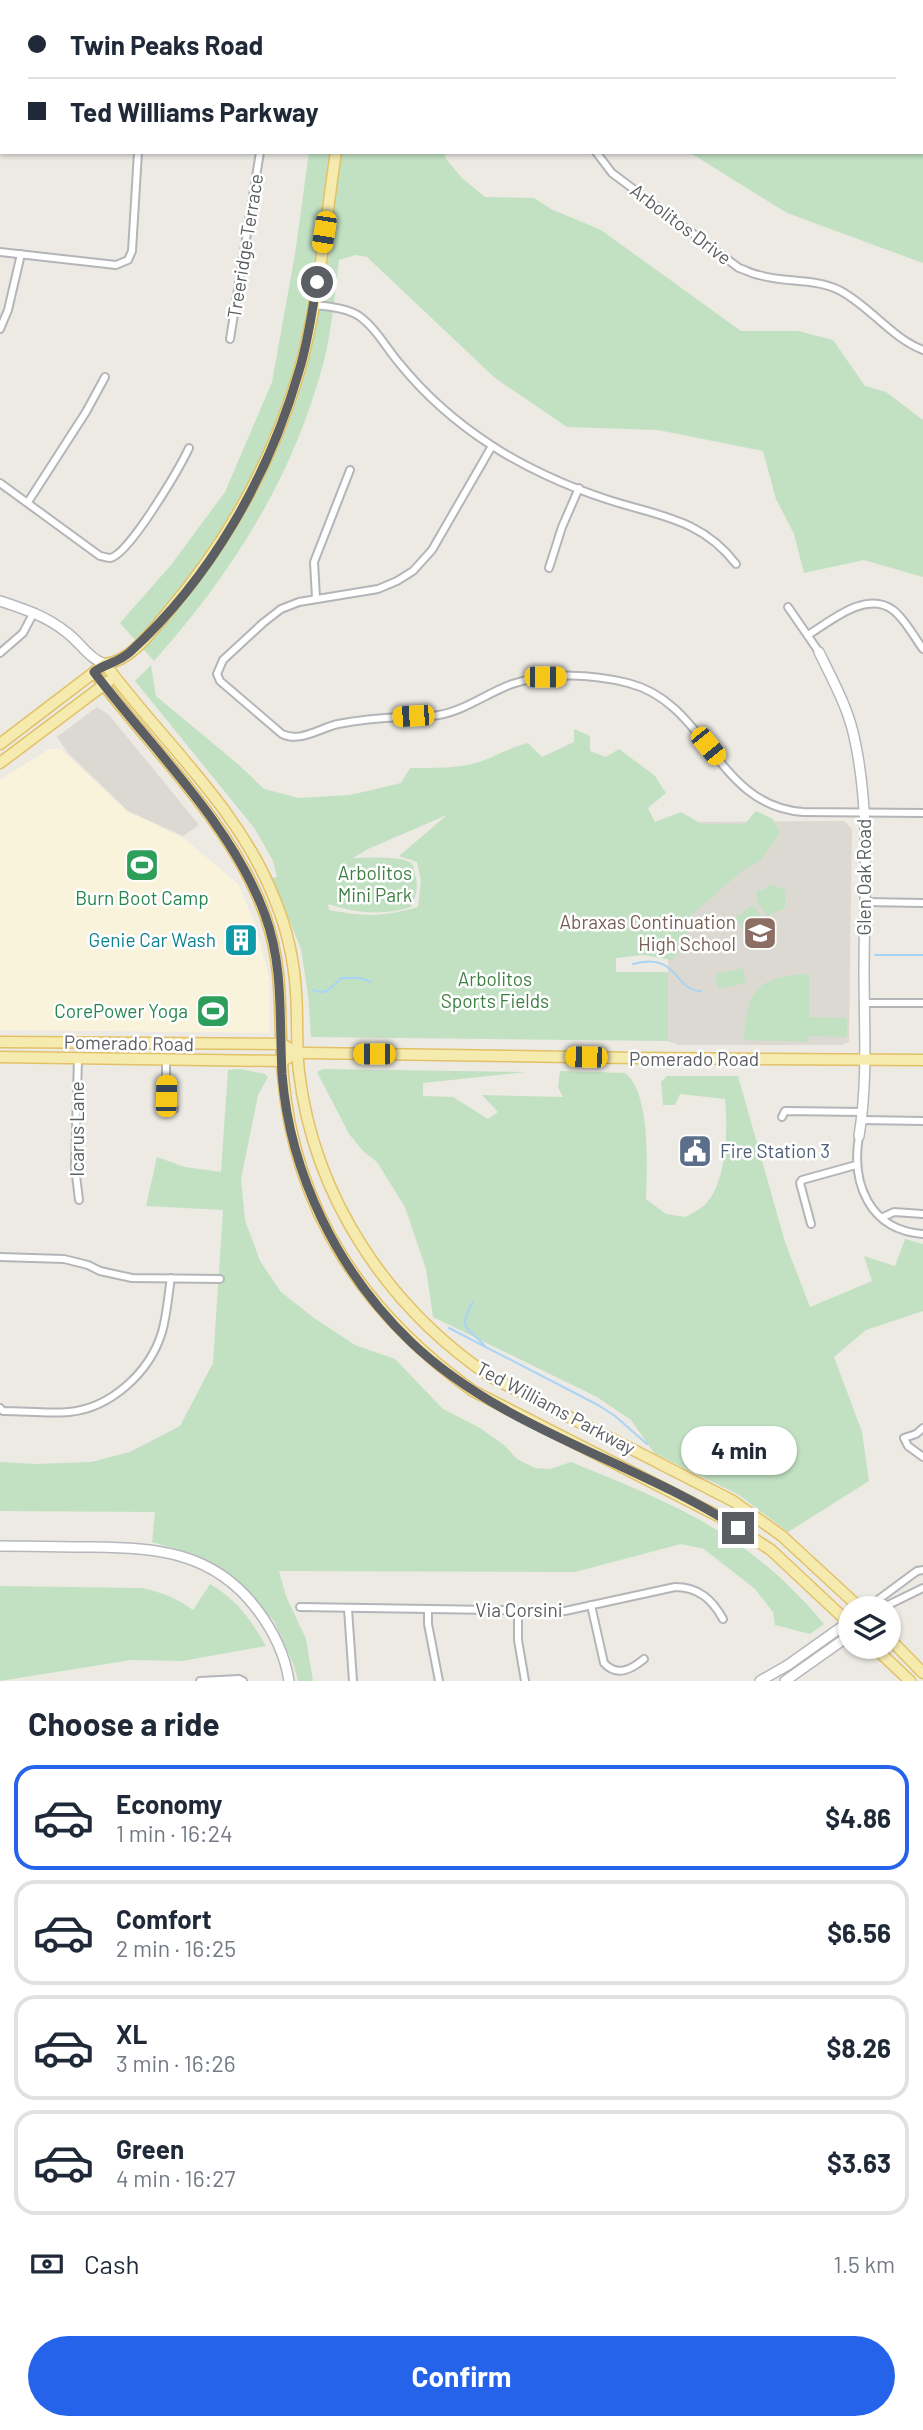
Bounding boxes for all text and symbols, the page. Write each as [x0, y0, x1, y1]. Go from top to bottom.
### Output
text: Twin Peaks Road [70, 29, 263, 60]
text: Ted Williams Parkway [70, 96, 319, 127]
street label: Treeridge Terrace [222, 172, 267, 320]
street label: Arbolitos Drive [626, 178, 736, 269]
car [311, 210, 338, 254]
route start [301, 266, 333, 298]
car [525, 667, 567, 688]
car [392, 704, 435, 728]
car [687, 723, 730, 769]
street label: Glen Oak Road [852, 819, 875, 935]
sports icon: Burn Boot Camp [123, 846, 161, 884]
park label: Arbolitos Mini Park [338, 861, 412, 906]
place label: Burn Boot Camp [75, 886, 209, 909]
place label: Abraxas Continuation High School [560, 910, 736, 955]
school or university icon: Abraxas Continuation High School [741, 914, 779, 952]
building icon: Genie Car Wash [222, 921, 260, 959]
place label: Genie Car Wash [89, 928, 216, 951]
park label: Arbolitos Sports Fields [441, 967, 549, 1012]
sports icon: CorePower Yoga [194, 992, 232, 1030]
place label: CorePower Yoga [54, 999, 188, 1022]
street label: Pomerado Road [64, 1030, 194, 1055]
car [354, 1044, 396, 1065]
car [565, 1046, 608, 1068]
street label: Pomerado Road [629, 1047, 759, 1070]
car [156, 1075, 177, 1117]
street label: Icarus Lane [65, 1081, 88, 1177]
public building icon: Fire Station 3 [676, 1132, 714, 1170]
place label: Fire Station 3 [720, 1139, 830, 1162]
street label: Ted Williams Parkway [473, 1356, 640, 1459]
callout: 4 min [680, 1426, 796, 1476]
text: 4 min [711, 1436, 767, 1464]
route end [722, 1512, 754, 1544]
map controls [838, 1596, 901, 1659]
button: layers [838, 1596, 901, 1659]
street label: Via Corsini [475, 1598, 563, 1621]
text: Choose a ride [28, 1704, 220, 1742]
icon: car [32, 1786, 95, 1849]
text: Economy [116, 1788, 222, 1819]
text: $4.86 [825, 1802, 891, 1833]
text: 1 min · 16:24 [116, 1819, 233, 1847]
icon: car [32, 1901, 95, 1964]
text: Comfort [116, 1903, 212, 1934]
text: $6.56 [827, 1917, 891, 1948]
text: 2 min · 16:25 [116, 1934, 236, 1962]
icon: car [32, 2016, 95, 2079]
text: XL [116, 2018, 147, 2049]
text: $8.26 [827, 2032, 891, 2063]
text: 3 min · 16:26 [116, 2049, 236, 2077]
icon: car [32, 2131, 95, 2194]
text: Green [116, 2133, 184, 2164]
text: $3.63 [827, 2147, 891, 2178]
text: 4 min · 16:27 [116, 2164, 236, 2192]
icon: cash [28, 2245, 66, 2283]
text: Cash [84, 2248, 139, 2279]
text: 1.5 km [834, 2250, 895, 2278]
button: Confirm [28, 2336, 895, 2416]

